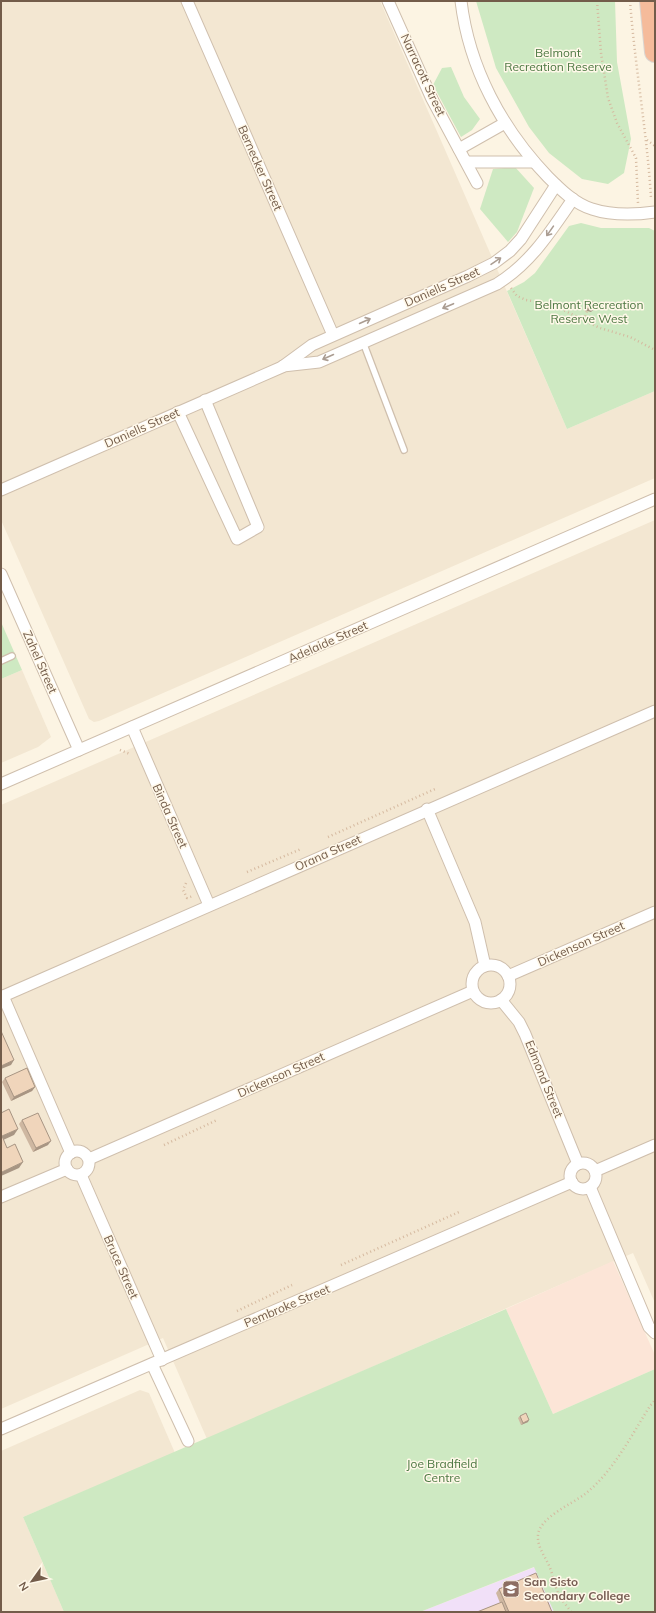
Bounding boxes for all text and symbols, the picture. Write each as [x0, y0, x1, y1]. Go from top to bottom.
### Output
street label: Narracott Street [398, 31, 449, 118]
park label: Belmont Recreation Reserve [504, 45, 612, 74]
street label: Bernecker Street [235, 123, 286, 213]
one-way arrow [546, 225, 554, 236]
one-way arrow [490, 257, 501, 265]
street label: Daniells Street [402, 263, 482, 310]
park label: Belmont Recreation Reserve West [535, 297, 643, 326]
one-way arrow [442, 302, 454, 310]
one-way arrow [359, 317, 371, 324]
one-way arrow [323, 354, 335, 362]
street label: Daniells Street [102, 404, 182, 451]
street label: Adelaide Street [286, 617, 370, 666]
street label: Zahel Street [20, 628, 61, 695]
street label: Binda Street [150, 781, 191, 850]
street label: Orana Street [292, 831, 363, 874]
street label: Dickenson Street [535, 918, 627, 969]
street label: Edmond Street [522, 1038, 567, 1120]
street label: Dickenson Street [235, 1049, 327, 1100]
street label: Bruce Street [101, 1233, 142, 1301]
street label: Pembroke Street [242, 1281, 332, 1330]
park label: Joe Bradfield Centre [407, 1456, 477, 1485]
north arrow [12, 1561, 52, 1601]
place label: San Sisto Secondary College [524, 1574, 631, 1603]
text: N [15, 1579, 32, 1594]
school or university icon: San Sisto Secondary College [501, 1579, 521, 1599]

